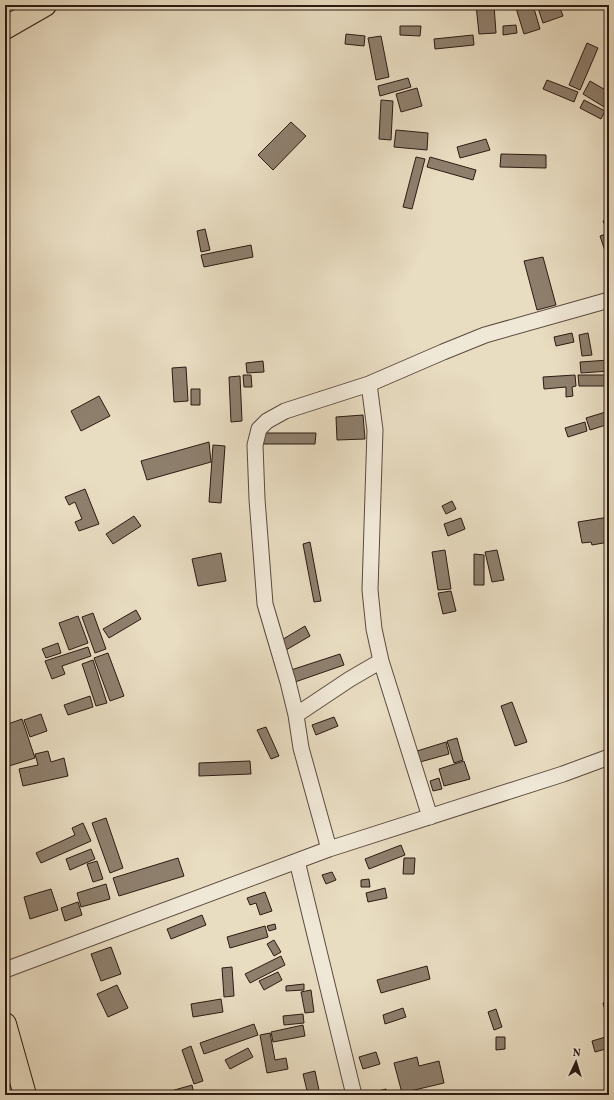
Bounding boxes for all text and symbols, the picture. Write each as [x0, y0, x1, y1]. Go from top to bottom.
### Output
north arrow [556, 1042, 596, 1082]
text: N [572, 1046, 581, 1061]

